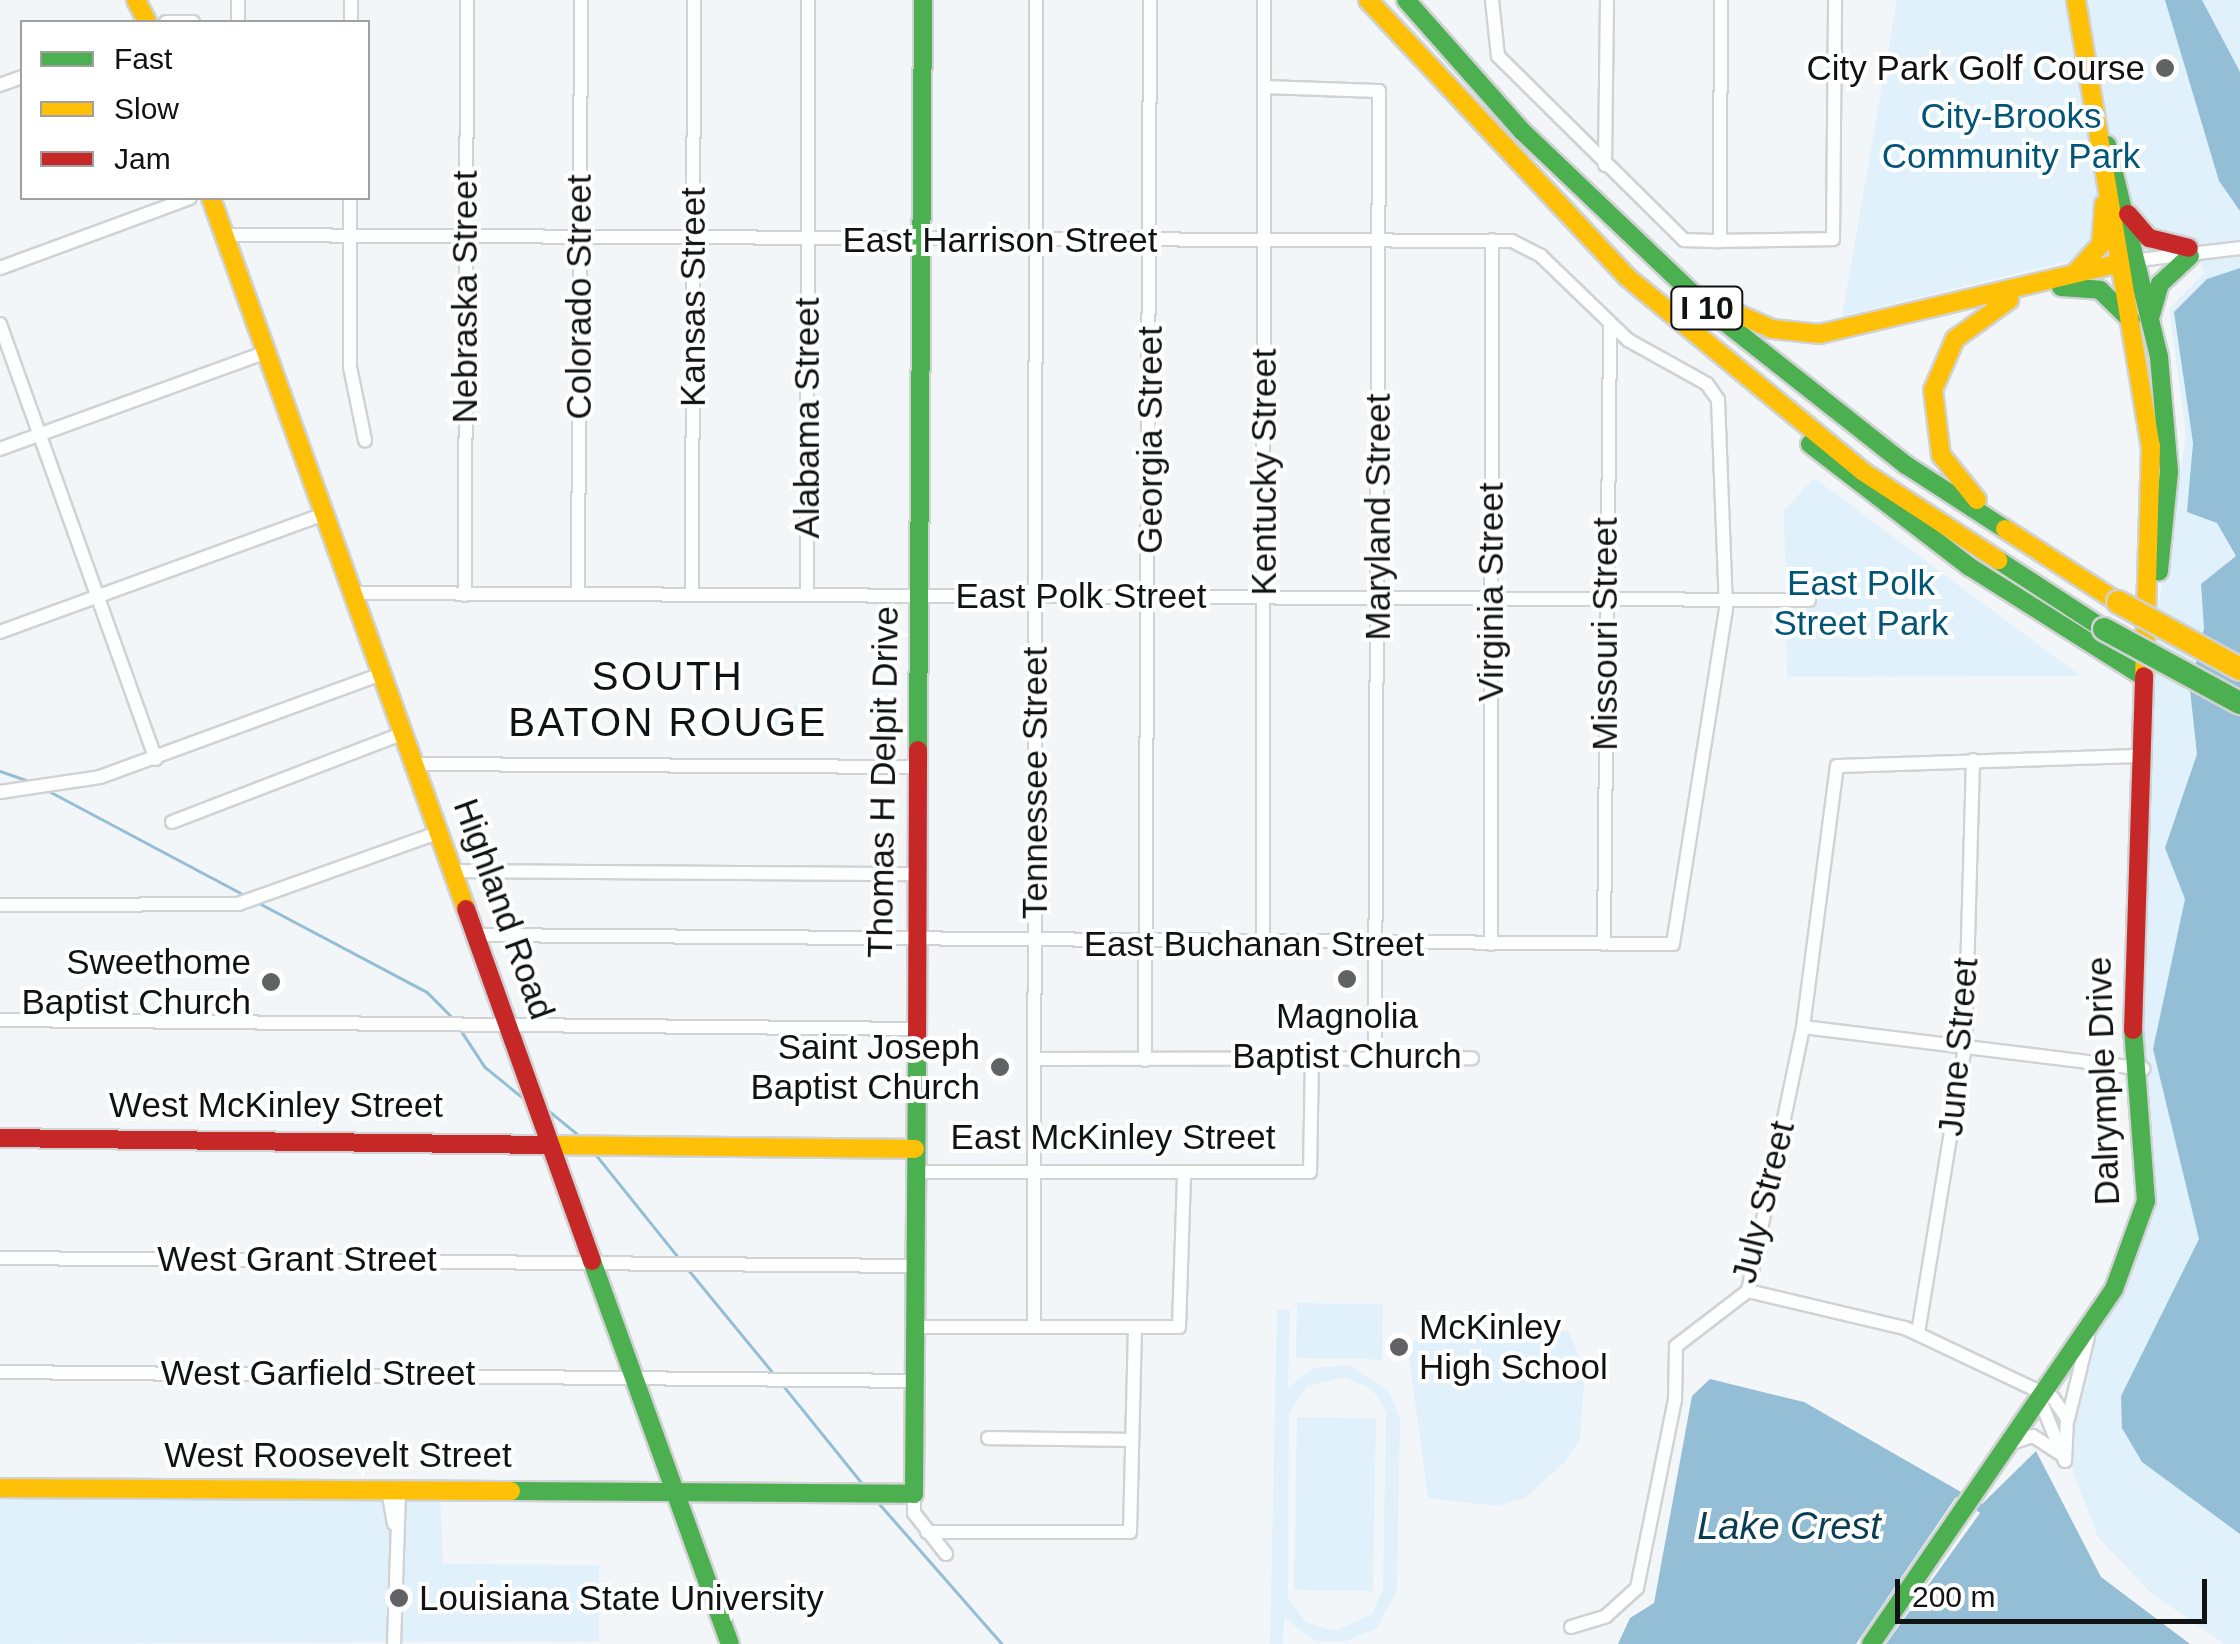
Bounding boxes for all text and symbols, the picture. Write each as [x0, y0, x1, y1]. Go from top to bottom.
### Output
legend [20, 20, 370, 200]
text: Fast [114, 42, 172, 75]
place label: City Park Golf Course [1807, 47, 2145, 89]
marker: City Park Golf Course [2154, 57, 2176, 79]
text: Slow [114, 92, 179, 125]
park label: City-Brooks Community Park [1882, 95, 2140, 177]
text: Jam [114, 142, 171, 175]
street label: Nebraska Street [444, 171, 486, 423]
street label: Colorado Street [558, 174, 600, 420]
street label: Kansas Street [672, 187, 714, 407]
street label: East Harrison Street [842, 219, 1158, 261]
road number: I 10 [1670, 281, 1744, 335]
street label: Alabama Street [786, 297, 828, 539]
street label: Georgia Street [1129, 326, 1171, 554]
street label: Kentucky Street [1243, 348, 1285, 596]
street label: Maryland Street [1357, 393, 1399, 641]
street label: Virginia Street [1470, 482, 1512, 702]
street label: Missouri Street [1584, 517, 1626, 751]
park label: East Polk Street Park [1773, 562, 1949, 644]
street label: East Polk Street [956, 575, 1206, 617]
street label: Thomas H Delpit Drive [859, 606, 907, 958]
street label: Tennessee Street [1014, 647, 1056, 919]
district label: SOUTH BATON ROUGE [508, 652, 828, 746]
street label: Highland Road [445, 793, 563, 1025]
street label: East Buchanan Street [1084, 923, 1424, 965]
place label: Sweethome Baptist Church [21, 941, 251, 1023]
street label: June Street [1929, 956, 1987, 1138]
street label: Dalrymple Drive [2078, 956, 2128, 1206]
marker: Magnolia Baptist Church [1336, 968, 1358, 990]
marker: Sweethome Baptist Church [260, 971, 282, 993]
place label: Magnolia Baptist Church [1232, 995, 1462, 1077]
place label: Saint Joseph Baptist Church [750, 1026, 980, 1108]
marker: Saint Joseph Baptist Church [989, 1056, 1011, 1078]
street label: West McKinley Street [109, 1084, 443, 1126]
street label: East McKinley Street [951, 1116, 1275, 1158]
street label: July Street [1723, 1117, 1803, 1287]
street label: West Grant Street [157, 1238, 437, 1280]
place label: McKinley High School [1419, 1306, 1608, 1388]
marker: McKinley High School [1388, 1336, 1410, 1358]
street label: West Garfield Street [161, 1352, 475, 1394]
street label: West Roosevelt Street [164, 1434, 512, 1476]
water label: Lake Crest [1697, 1504, 1881, 1550]
scale bar [1900, 1559, 2212, 1621]
place label: Louisiana State University [419, 1577, 824, 1619]
text: 200 m [1912, 1580, 1995, 1613]
marker: Louisiana State University [388, 1587, 410, 1609]

